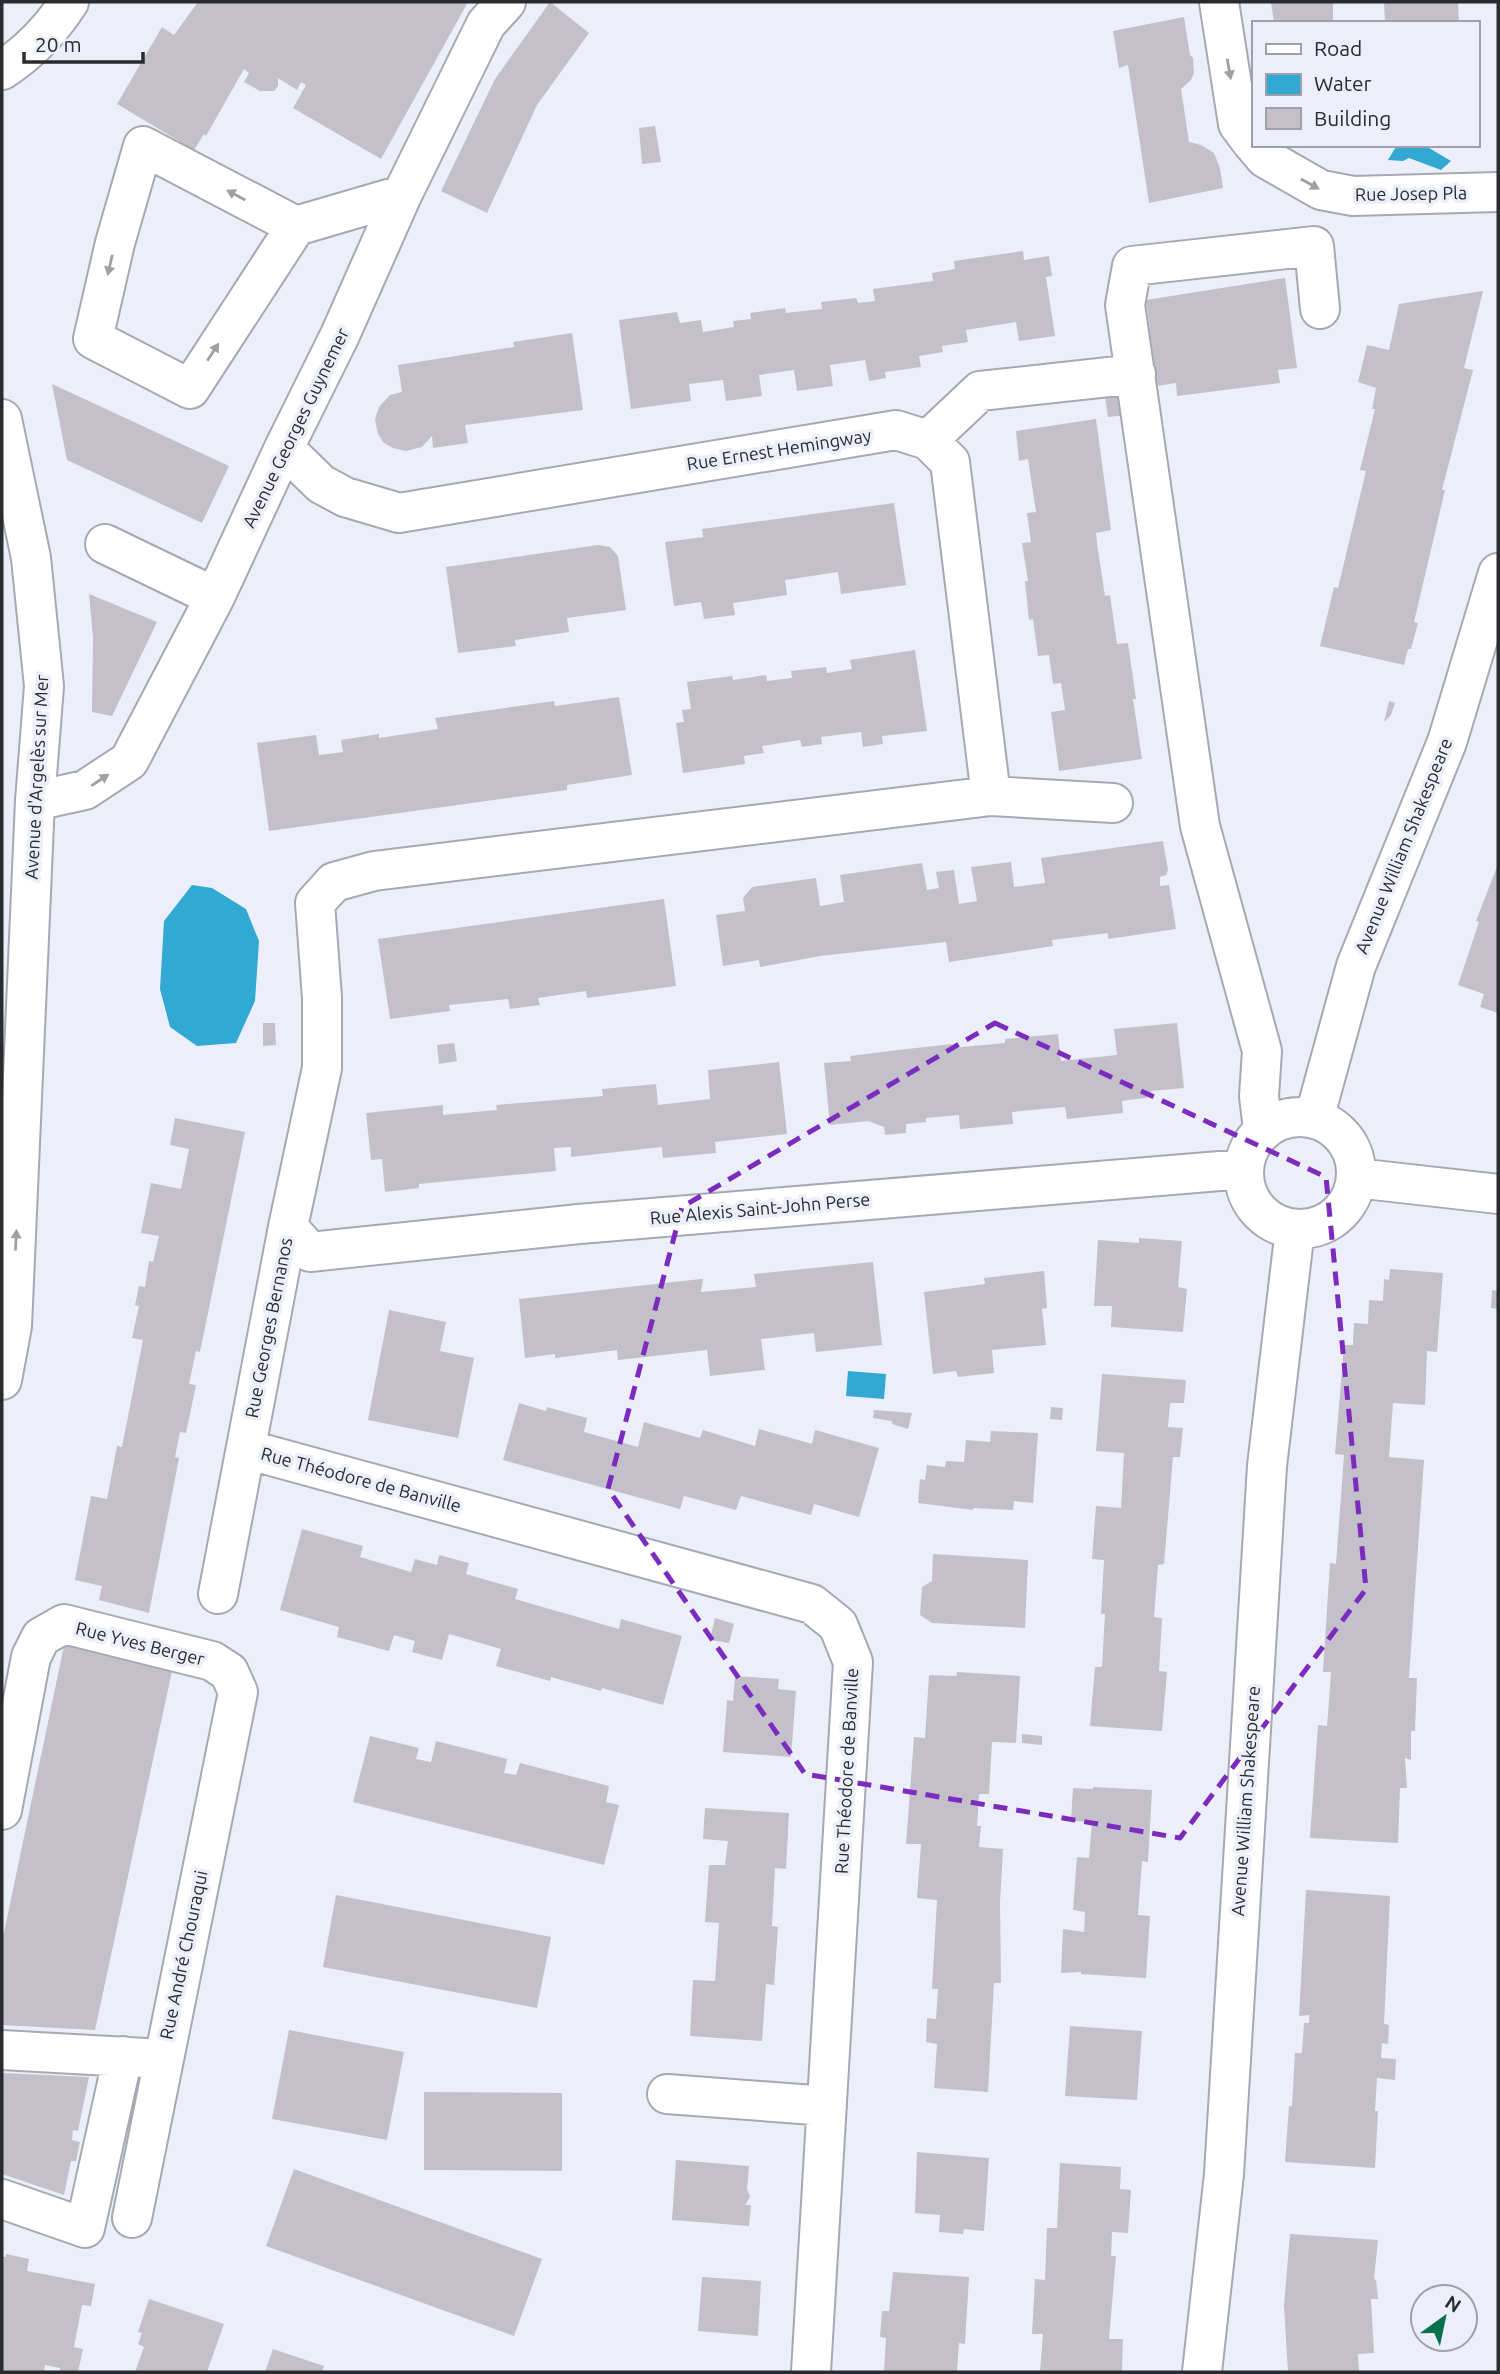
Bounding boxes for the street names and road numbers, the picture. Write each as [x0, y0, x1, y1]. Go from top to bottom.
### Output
street label: Rue Josep Pla [1355, 182, 1467, 204]
street label: Avenue Georges Guynemer [238, 324, 352, 531]
street label: Rue Ernest Hemingway [685, 424, 873, 473]
street label: Avenue d'Argelès sur Mer [21, 674, 51, 880]
street label: Avenue William Shakespeare [1351, 735, 1456, 956]
street label: Rue Alexis Saint-John Perse [649, 1188, 871, 1228]
street label: Rue Georges Bernanos [241, 1236, 295, 1420]
street label: Rue Théodore de Banville [259, 1443, 463, 1515]
street label: Rue Yves Berger [74, 1617, 207, 1669]
street label: Rue Théodore de Banville [831, 1667, 861, 1874]
street label: Avenue William Shakespeare [1227, 1685, 1263, 1917]
street label: Rue André Chouraqui [155, 1868, 211, 2041]

